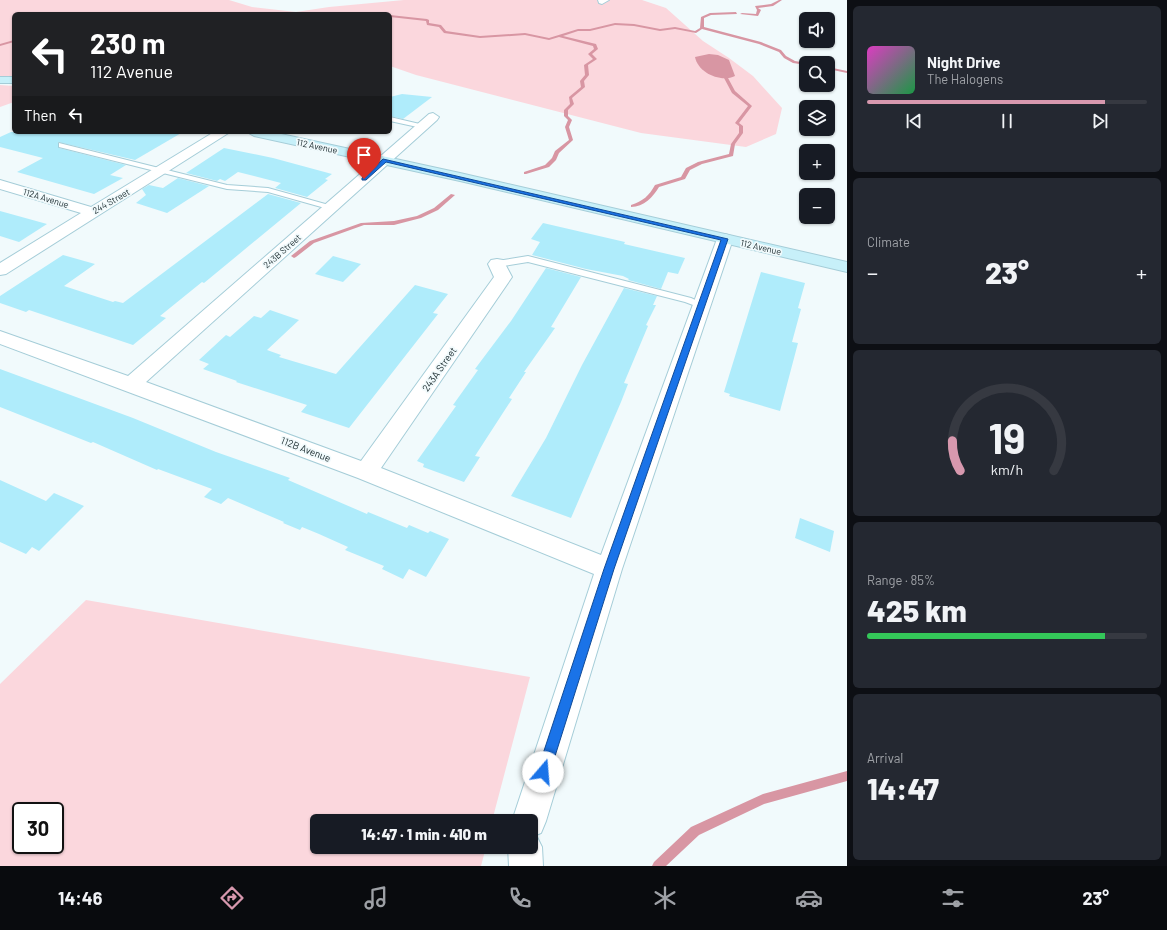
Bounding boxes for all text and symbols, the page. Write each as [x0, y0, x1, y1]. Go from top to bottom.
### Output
map controls [799, 12, 835, 224]
button: sound [799, 12, 835, 48]
text: 230 m [90, 26, 165, 60]
icon: left [24, 28, 76, 80]
text: Night Drive [927, 53, 1000, 71]
button: search [799, 56, 835, 92]
text: 112 Avenue [90, 60, 173, 82]
text: The Halogens [927, 71, 1003, 87]
button: layers [799, 100, 835, 136]
icon: left [65, 104, 87, 126]
text: Then [24, 106, 57, 124]
icon: previous [903, 110, 925, 132]
icon: pause [996, 110, 1018, 132]
icon: next [1089, 110, 1111, 132]
street label: 112 Avenue [296, 136, 339, 156]
pin [347, 138, 381, 179]
icon: arrive [353, 144, 375, 166]
button: + [799, 144, 835, 180]
street label: 112A Avenue [22, 186, 70, 210]
street label: 244 Street [90, 186, 132, 216]
button: − [799, 188, 835, 224]
street label: 243B Street [261, 232, 303, 270]
text: Climate [867, 234, 910, 250]
street label: 112 Avenue [740, 237, 783, 257]
text: 23° [985, 254, 1029, 290]
text: − [867, 259, 878, 285]
text: + [1136, 259, 1147, 285]
street label: 243A Street [419, 344, 459, 393]
text: 19 [989, 412, 1025, 462]
street label: 112B Avenue [279, 434, 333, 464]
text: km/h [991, 461, 1023, 478]
text: Range · 85% [867, 572, 935, 588]
text: 425 km [867, 592, 967, 628]
text: Arrival [867, 750, 903, 766]
position arrow [522, 751, 564, 793]
text: 14:47 [867, 770, 939, 806]
speed limit sign: 30 [12, 802, 64, 854]
text: 14:47 · 1 min · 410 m [361, 825, 487, 843]
icon: directions [218, 884, 246, 912]
icon: music [362, 884, 390, 912]
icon: phone [506, 884, 534, 912]
icon: climate [651, 884, 679, 912]
icon: car [795, 884, 823, 912]
icon: filters [939, 884, 967, 912]
text: 14:46 [58, 887, 102, 909]
text: 23° [1083, 887, 1109, 909]

